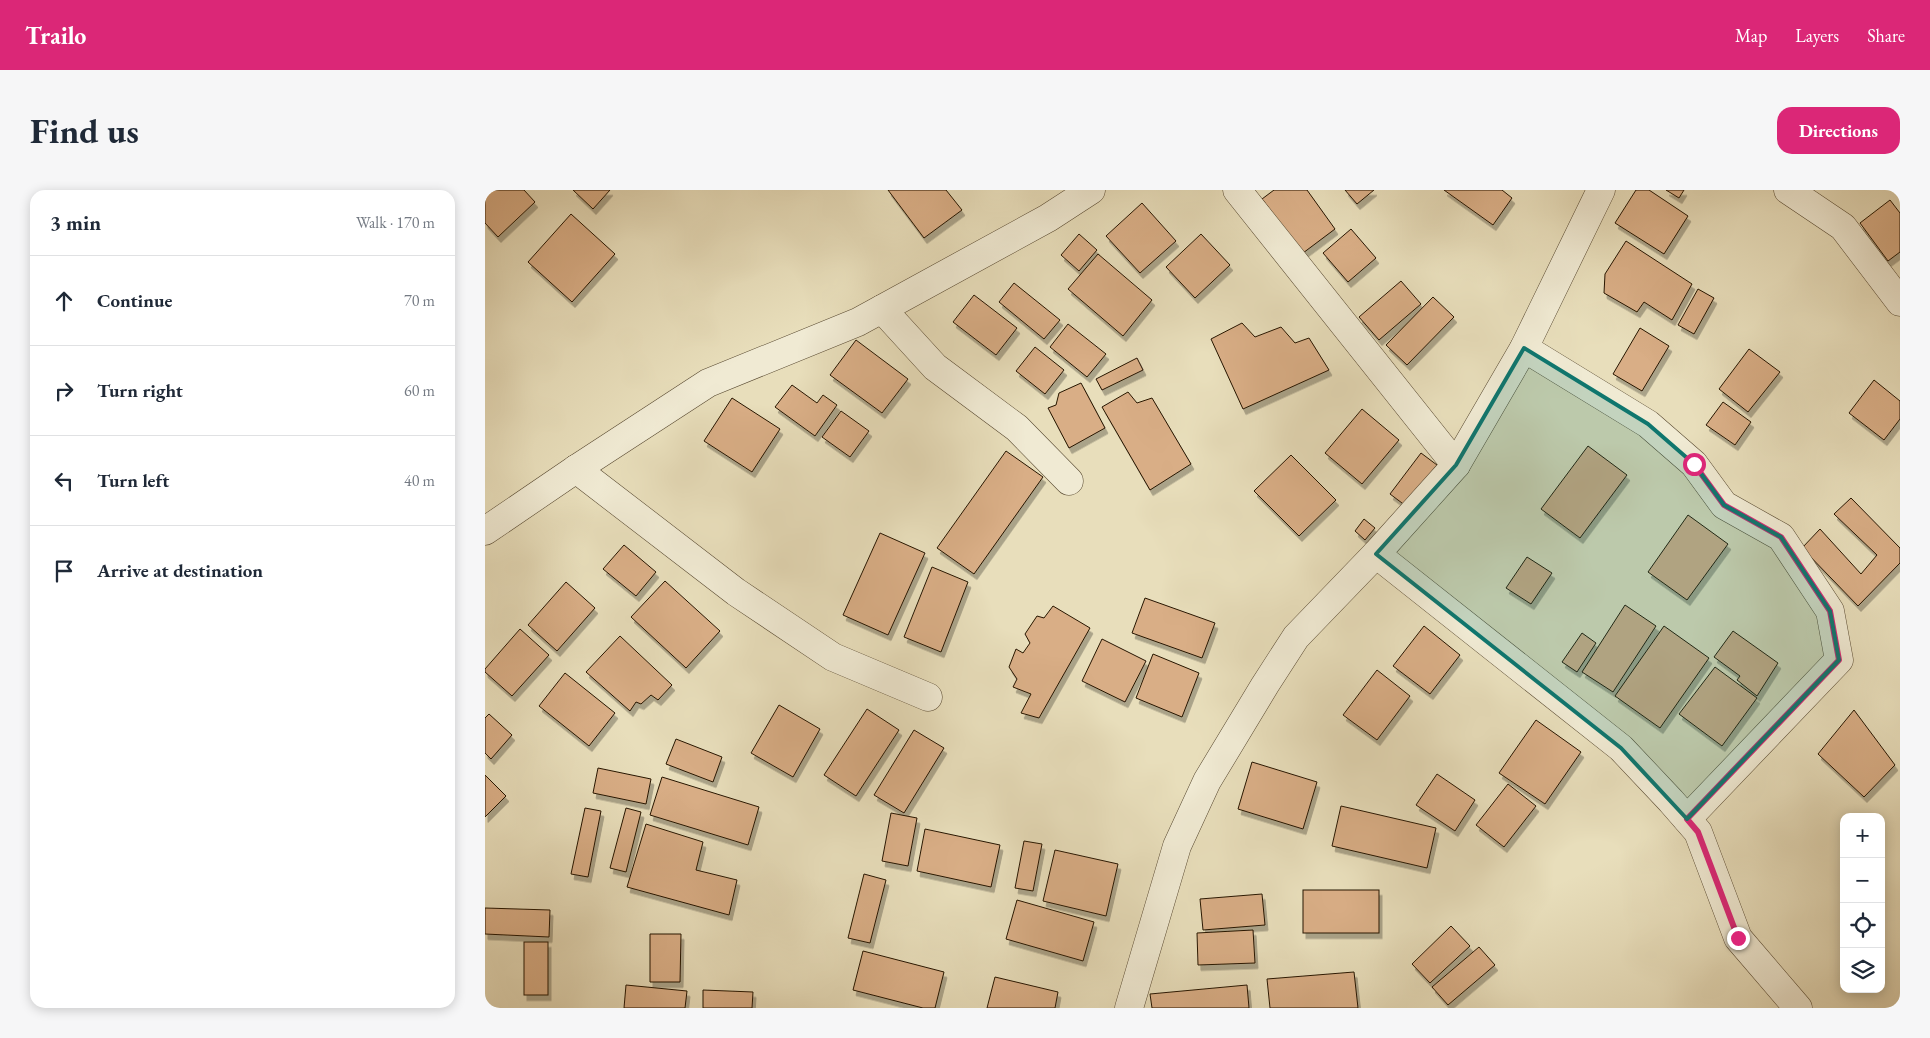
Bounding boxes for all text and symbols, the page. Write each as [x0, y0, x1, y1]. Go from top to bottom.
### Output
text: Trailo [25, 20, 86, 51]
text: Map [1735, 24, 1767, 47]
text: Layers [1795, 24, 1839, 47]
text: Share [1867, 24, 1905, 47]
button: Directions [1777, 107, 1900, 154]
text: Find us [30, 108, 139, 153]
text: 3 min [50, 209, 101, 236]
text: Walk · 170 m [356, 212, 435, 233]
icon: ahead [50, 287, 78, 315]
text: Continue [97, 288, 172, 313]
text: 70 m [404, 290, 435, 311]
icon: right [50, 377, 78, 405]
text: Turn right [97, 378, 183, 403]
text: 60 m [404, 380, 435, 401]
route start [1683, 453, 1706, 476]
icon: left [50, 467, 78, 495]
text: Turn left [97, 468, 169, 493]
text: 40 m [404, 470, 435, 491]
icon: arrive [50, 557, 78, 585]
text: Arrive at destination [97, 558, 263, 583]
map controls [1840, 813, 1885, 993]
button: + [1840, 813, 1885, 858]
button: − [1840, 858, 1885, 903]
button: locate [1840, 903, 1885, 948]
route end [1727, 927, 1750, 950]
button: layers [1840, 948, 1885, 993]

